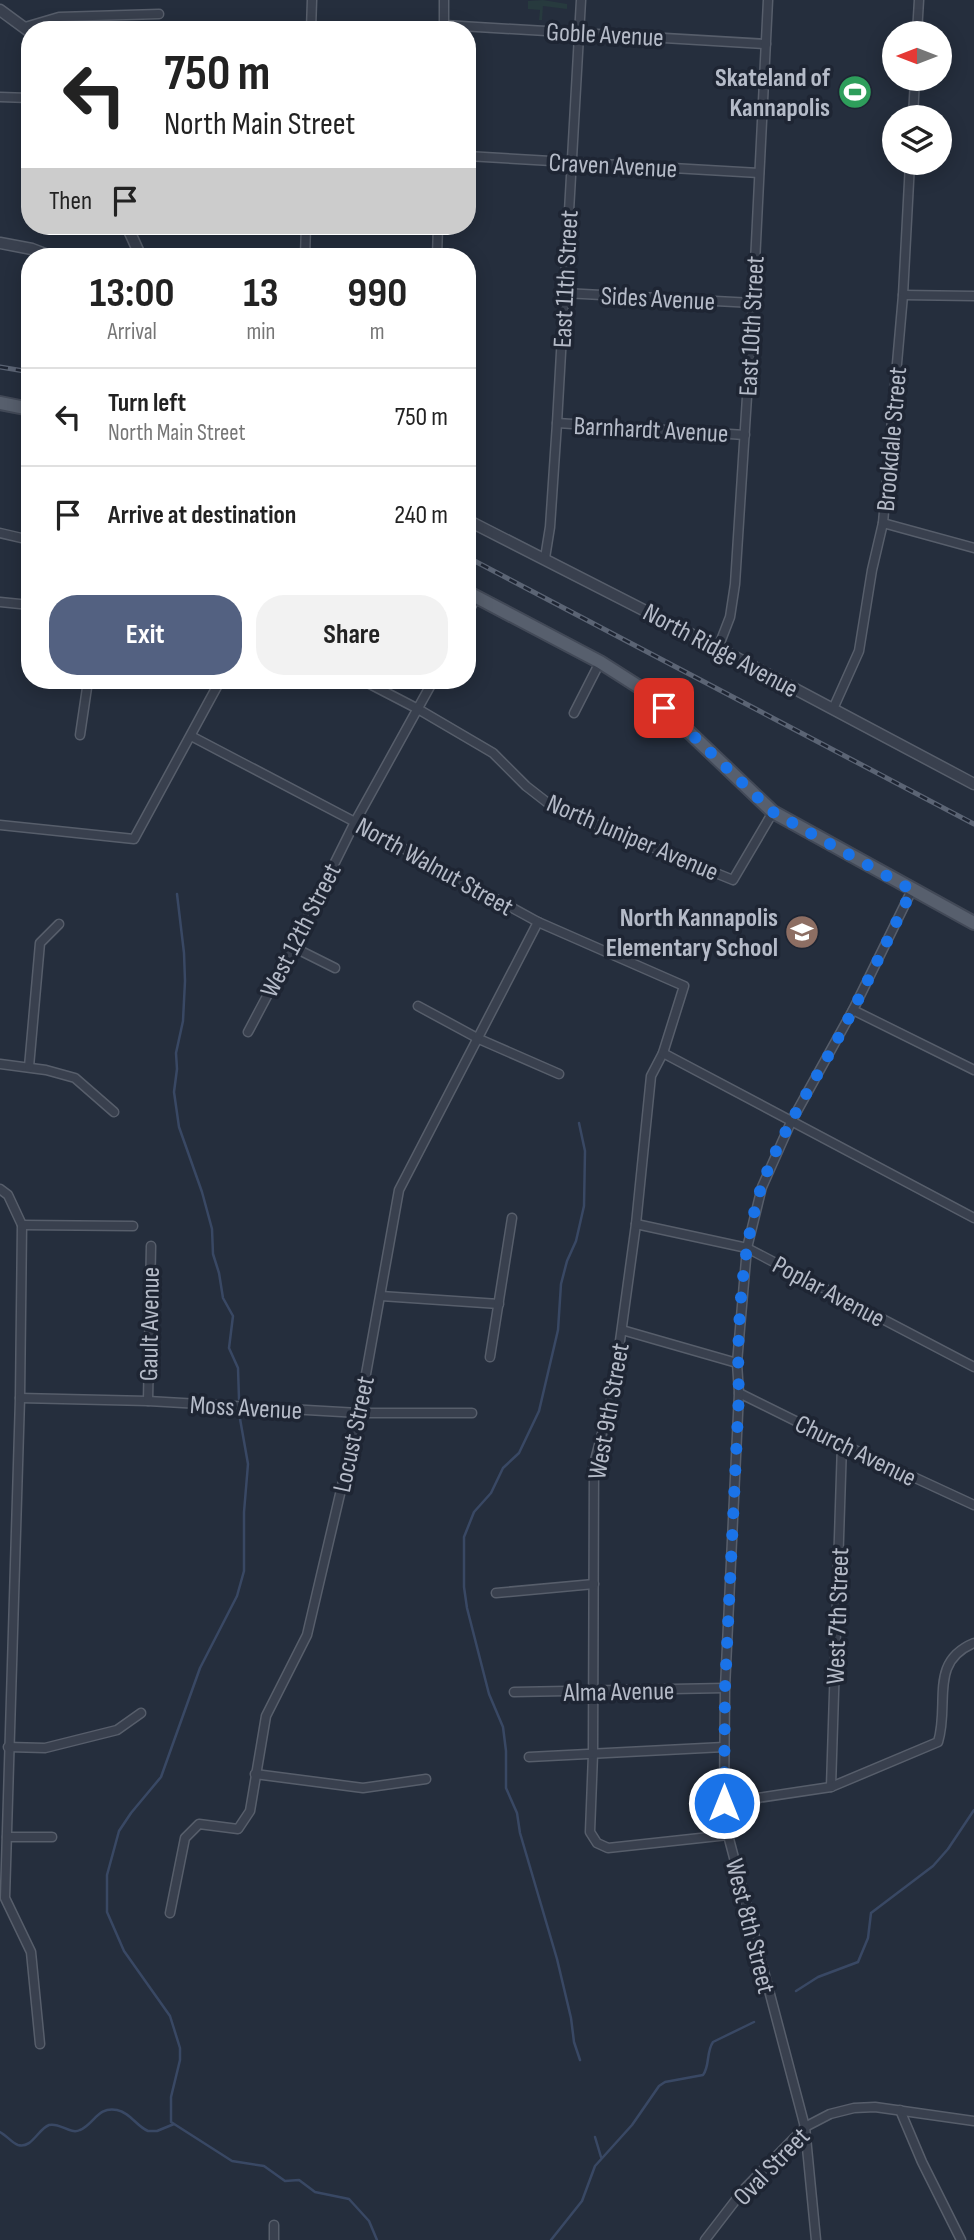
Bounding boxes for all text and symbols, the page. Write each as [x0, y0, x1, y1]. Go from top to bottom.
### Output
street label: Goble Avenue [545, 17, 664, 54]
north arrow [882, 21, 952, 91]
map controls [882, 21, 952, 175]
text: 750 m [164, 45, 270, 104]
icon: left [49, 49, 140, 140]
place label: Skateland of Kannapolis [715, 63, 831, 124]
sports icon: Skateland of Kannapolis [836, 73, 874, 111]
text: North Main Street [164, 105, 355, 144]
button: layers [882, 105, 952, 175]
street label: Craven Avenue [548, 148, 678, 185]
icon: arrive [106, 182, 144, 220]
text: Then [49, 186, 92, 217]
street label: East 11th Street [547, 209, 586, 349]
street label: East 10th Street [733, 255, 772, 397]
text: 13:00 [90, 268, 174, 319]
text: 13 [243, 268, 279, 319]
text: 990 [347, 268, 407, 319]
street label: Sides Avenue [600, 281, 716, 318]
text: Arrival [107, 318, 157, 346]
text: min [246, 318, 275, 346]
text: m [370, 318, 385, 346]
street label: Brookdale Street [871, 366, 914, 513]
text: Turn left [108, 388, 186, 419]
icon: left [49, 398, 87, 436]
text: 750 m [395, 402, 448, 433]
street label: Barnhardt Avenue [573, 411, 729, 450]
text: North Main Street [108, 419, 246, 447]
icon: arrive [49, 496, 87, 534]
text: Arrive at destination [108, 500, 296, 531]
text: 240 m [394, 500, 448, 531]
button: Exit [49, 595, 242, 675]
button: Share [256, 595, 448, 675]
street label: North Ridge Avenue [637, 597, 803, 705]
pin [634, 678, 694, 738]
icon: arrive [645, 689, 683, 727]
street label: North Juniper Avenue [542, 788, 723, 889]
street label: North Walnut Street [350, 811, 518, 923]
street label: West 12th Street [254, 858, 348, 1003]
place label: North Kannapolis Elementary School [606, 903, 778, 964]
school or university icon: North Kannapolis Elementary School [783, 913, 821, 951]
street label: Poplar Avenue [767, 1250, 890, 1335]
street label: Gault Avenue [134, 1267, 167, 1381]
street label: West 9th Street [582, 1341, 637, 1482]
street label: Locust Street [327, 1373, 382, 1495]
street label: Moss Avenue [189, 1390, 303, 1427]
street label: Church Avenue [790, 1409, 921, 1494]
street label: West 7th Street [821, 1547, 856, 1685]
street label: Alma Avenue [562, 1676, 675, 1709]
position arrow [687, 1766, 761, 1840]
street label: West 8th Street [718, 1856, 781, 1997]
street label: Oval Street [727, 2122, 817, 2212]

